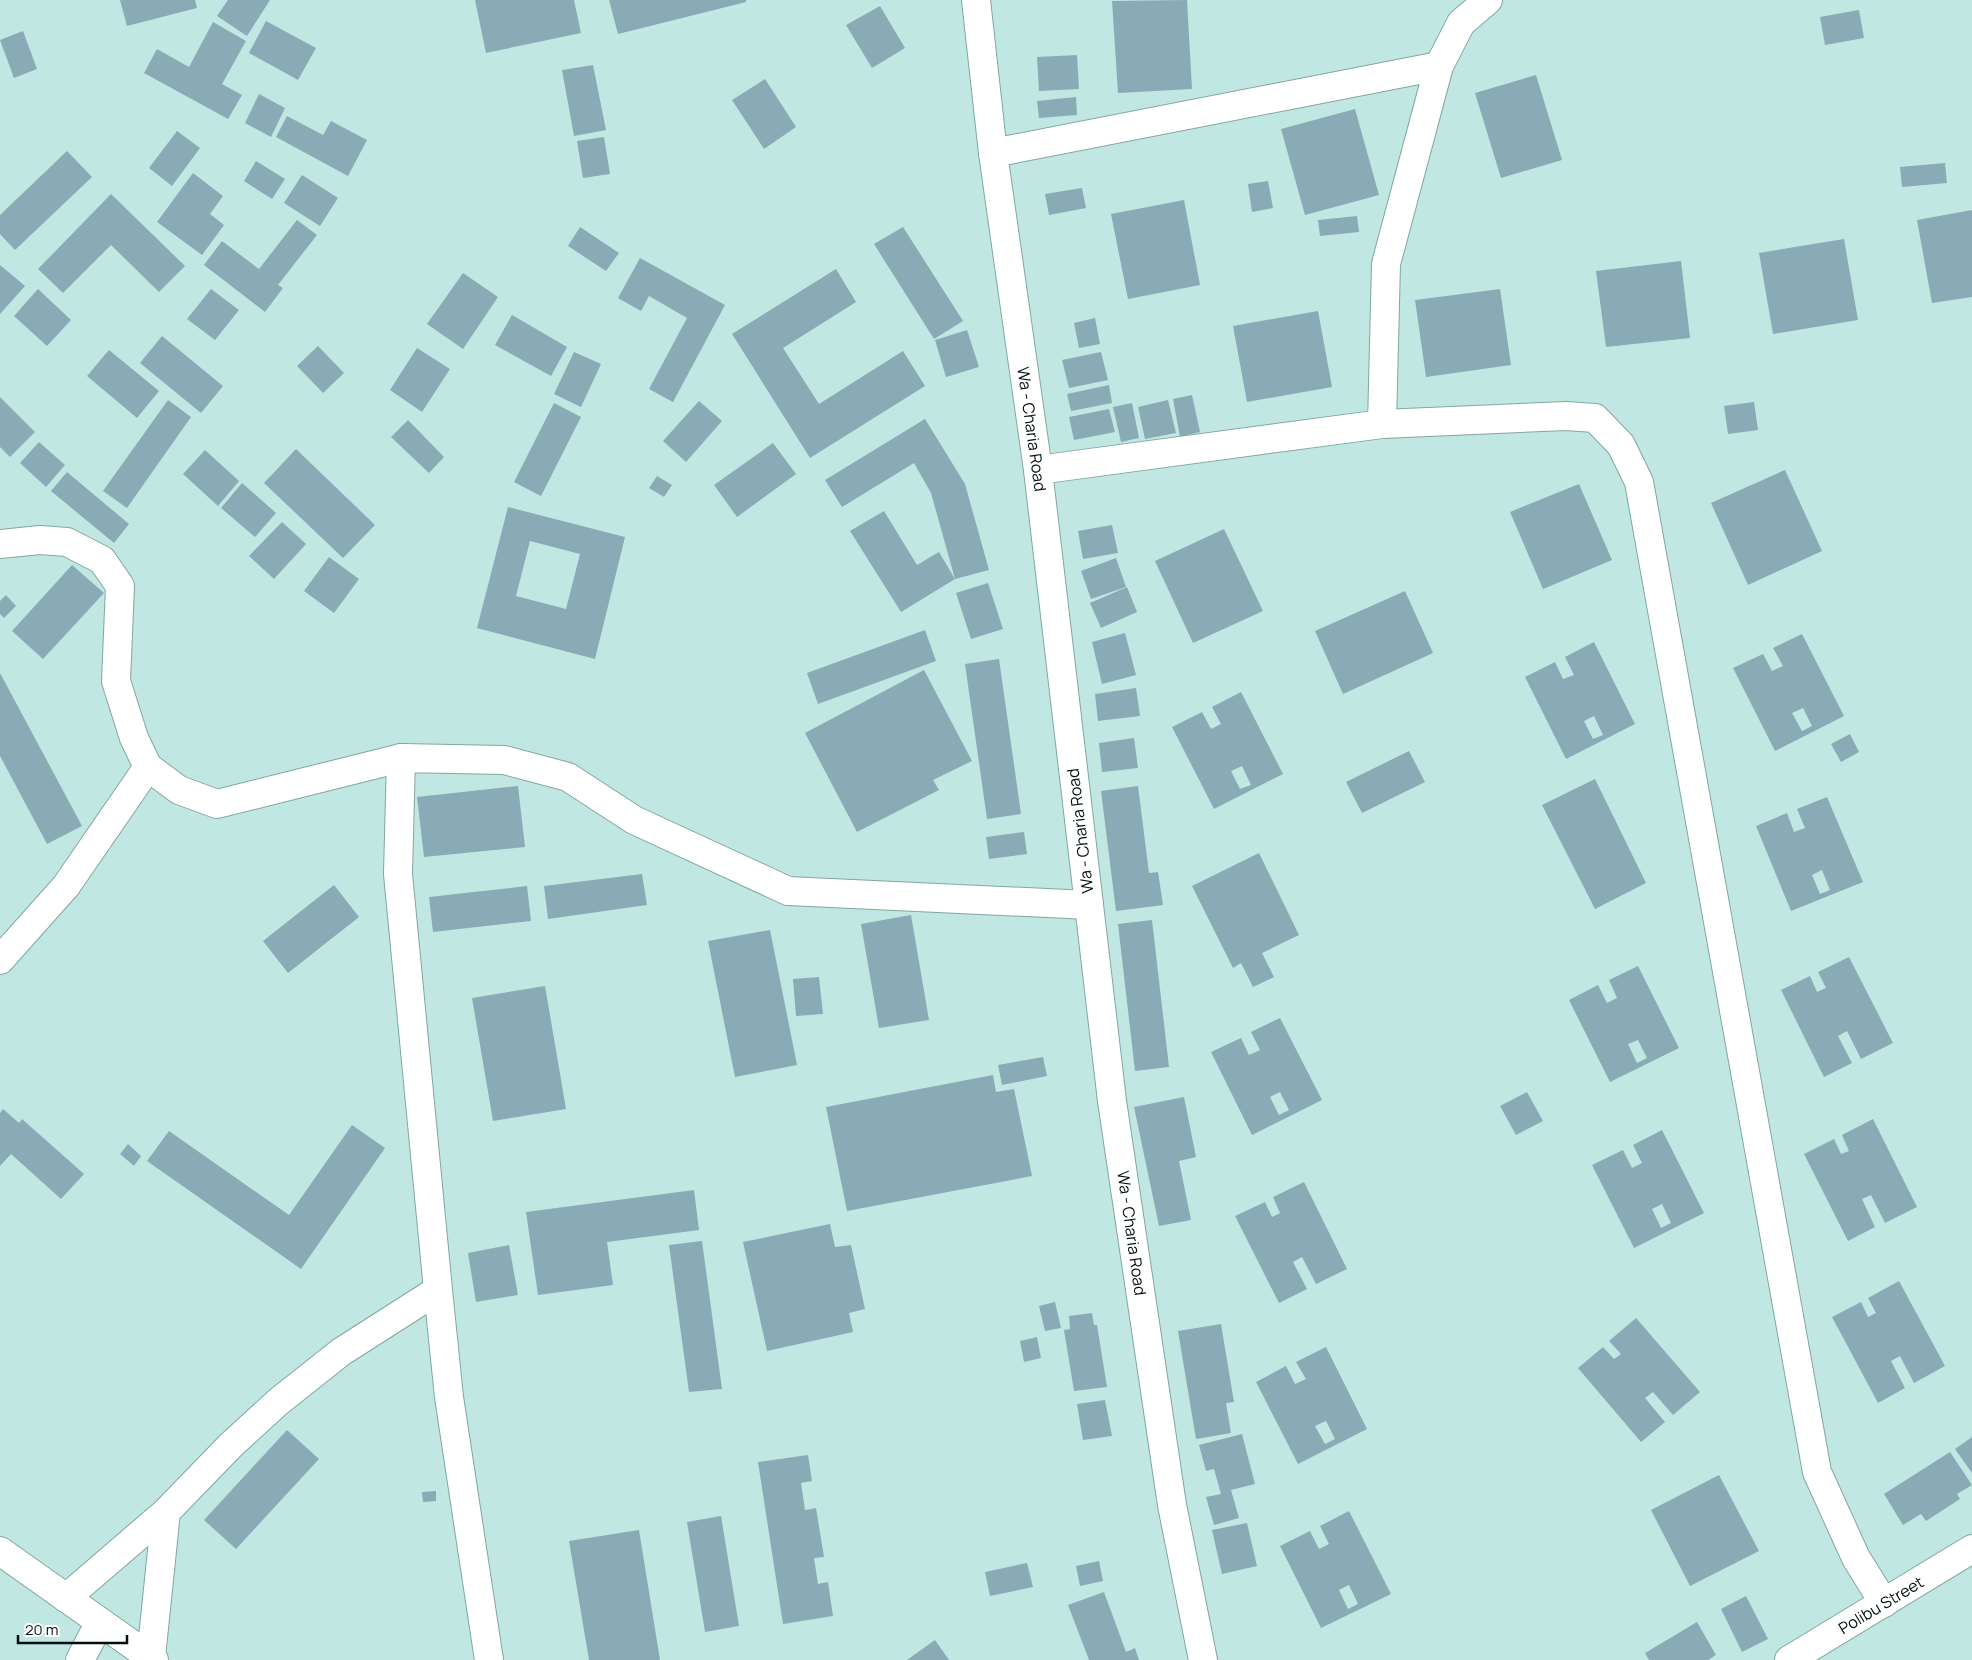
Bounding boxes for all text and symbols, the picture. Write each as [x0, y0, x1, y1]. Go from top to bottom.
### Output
street label: Wa - Charia Road [1012, 365, 1052, 493]
street label: Wa - Charia Road [1061, 767, 1099, 895]
street label: Wa - Charia Road [1112, 1169, 1152, 1297]
street label: Polibu Street [1834, 1571, 1928, 1639]
scale bar [18, 1612, 126, 1644]
text: 20 m [25, 1619, 58, 1640]

